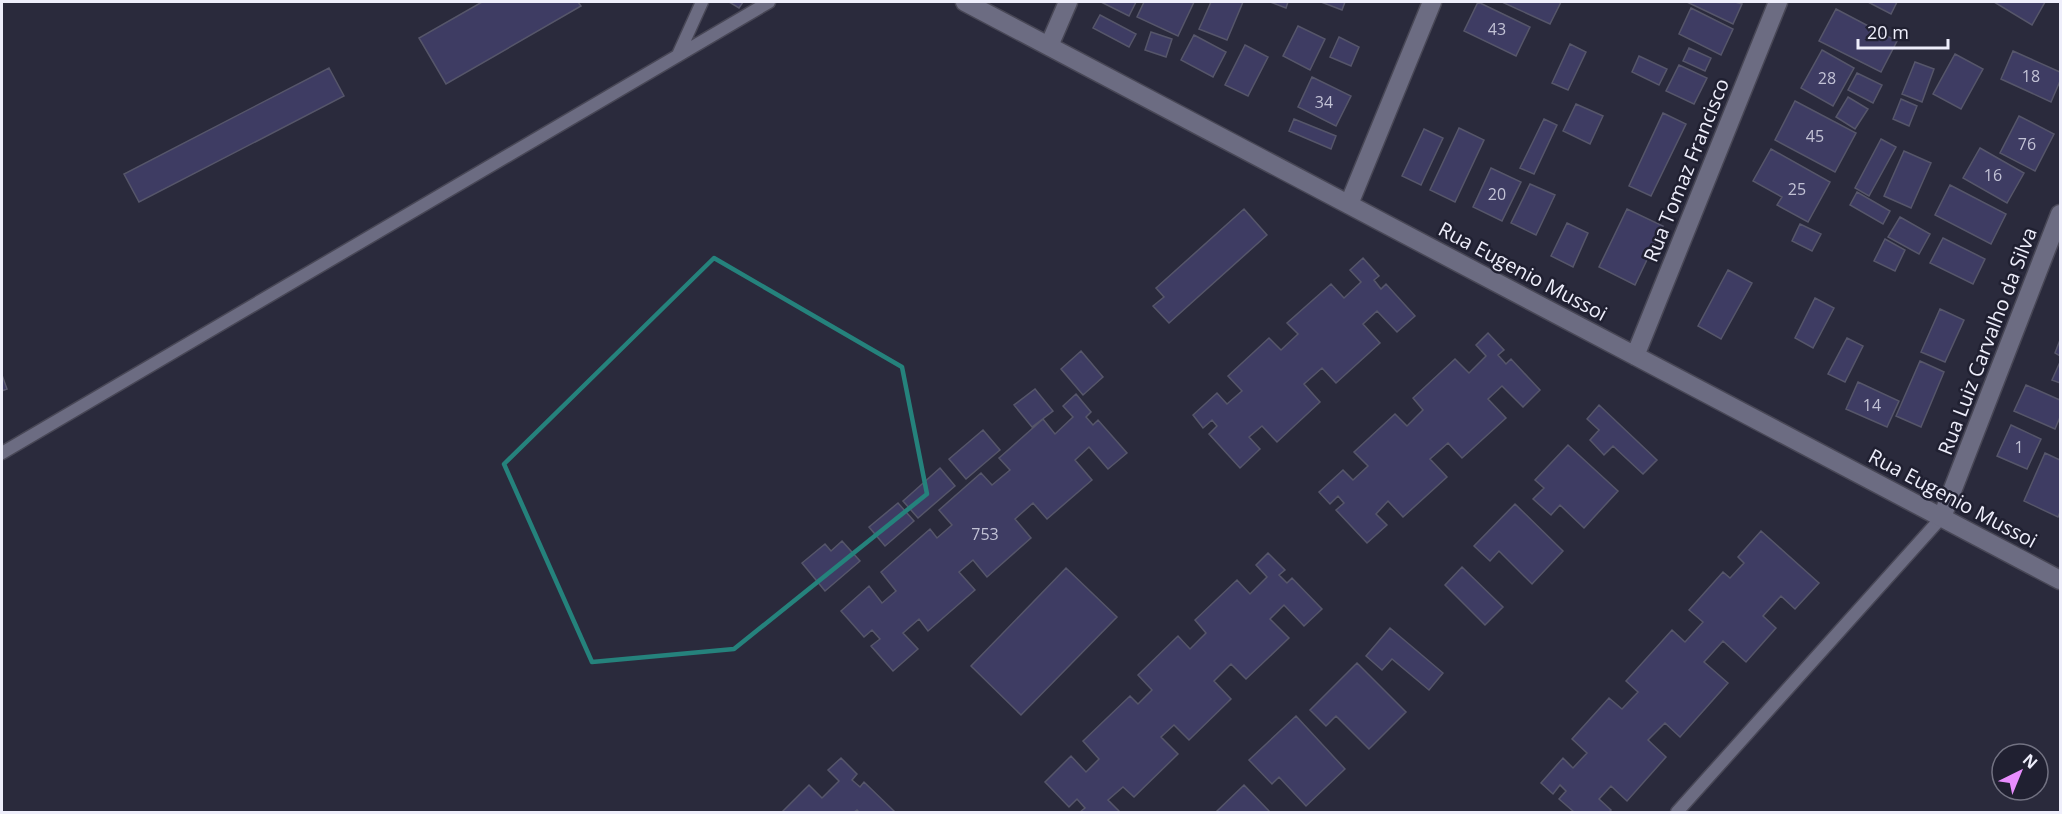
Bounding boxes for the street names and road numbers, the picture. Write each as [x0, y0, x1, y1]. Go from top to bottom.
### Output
street label: Rua Tomaz Francisco [1637, 74, 1735, 266]
street label: Rua Eugenio Mussoi [1434, 215, 1612, 327]
street label: Rua Luiz Carvalho da Silva [1931, 223, 2043, 459]
street label: Rua Eugenio Mussoi [1864, 442, 2042, 554]

